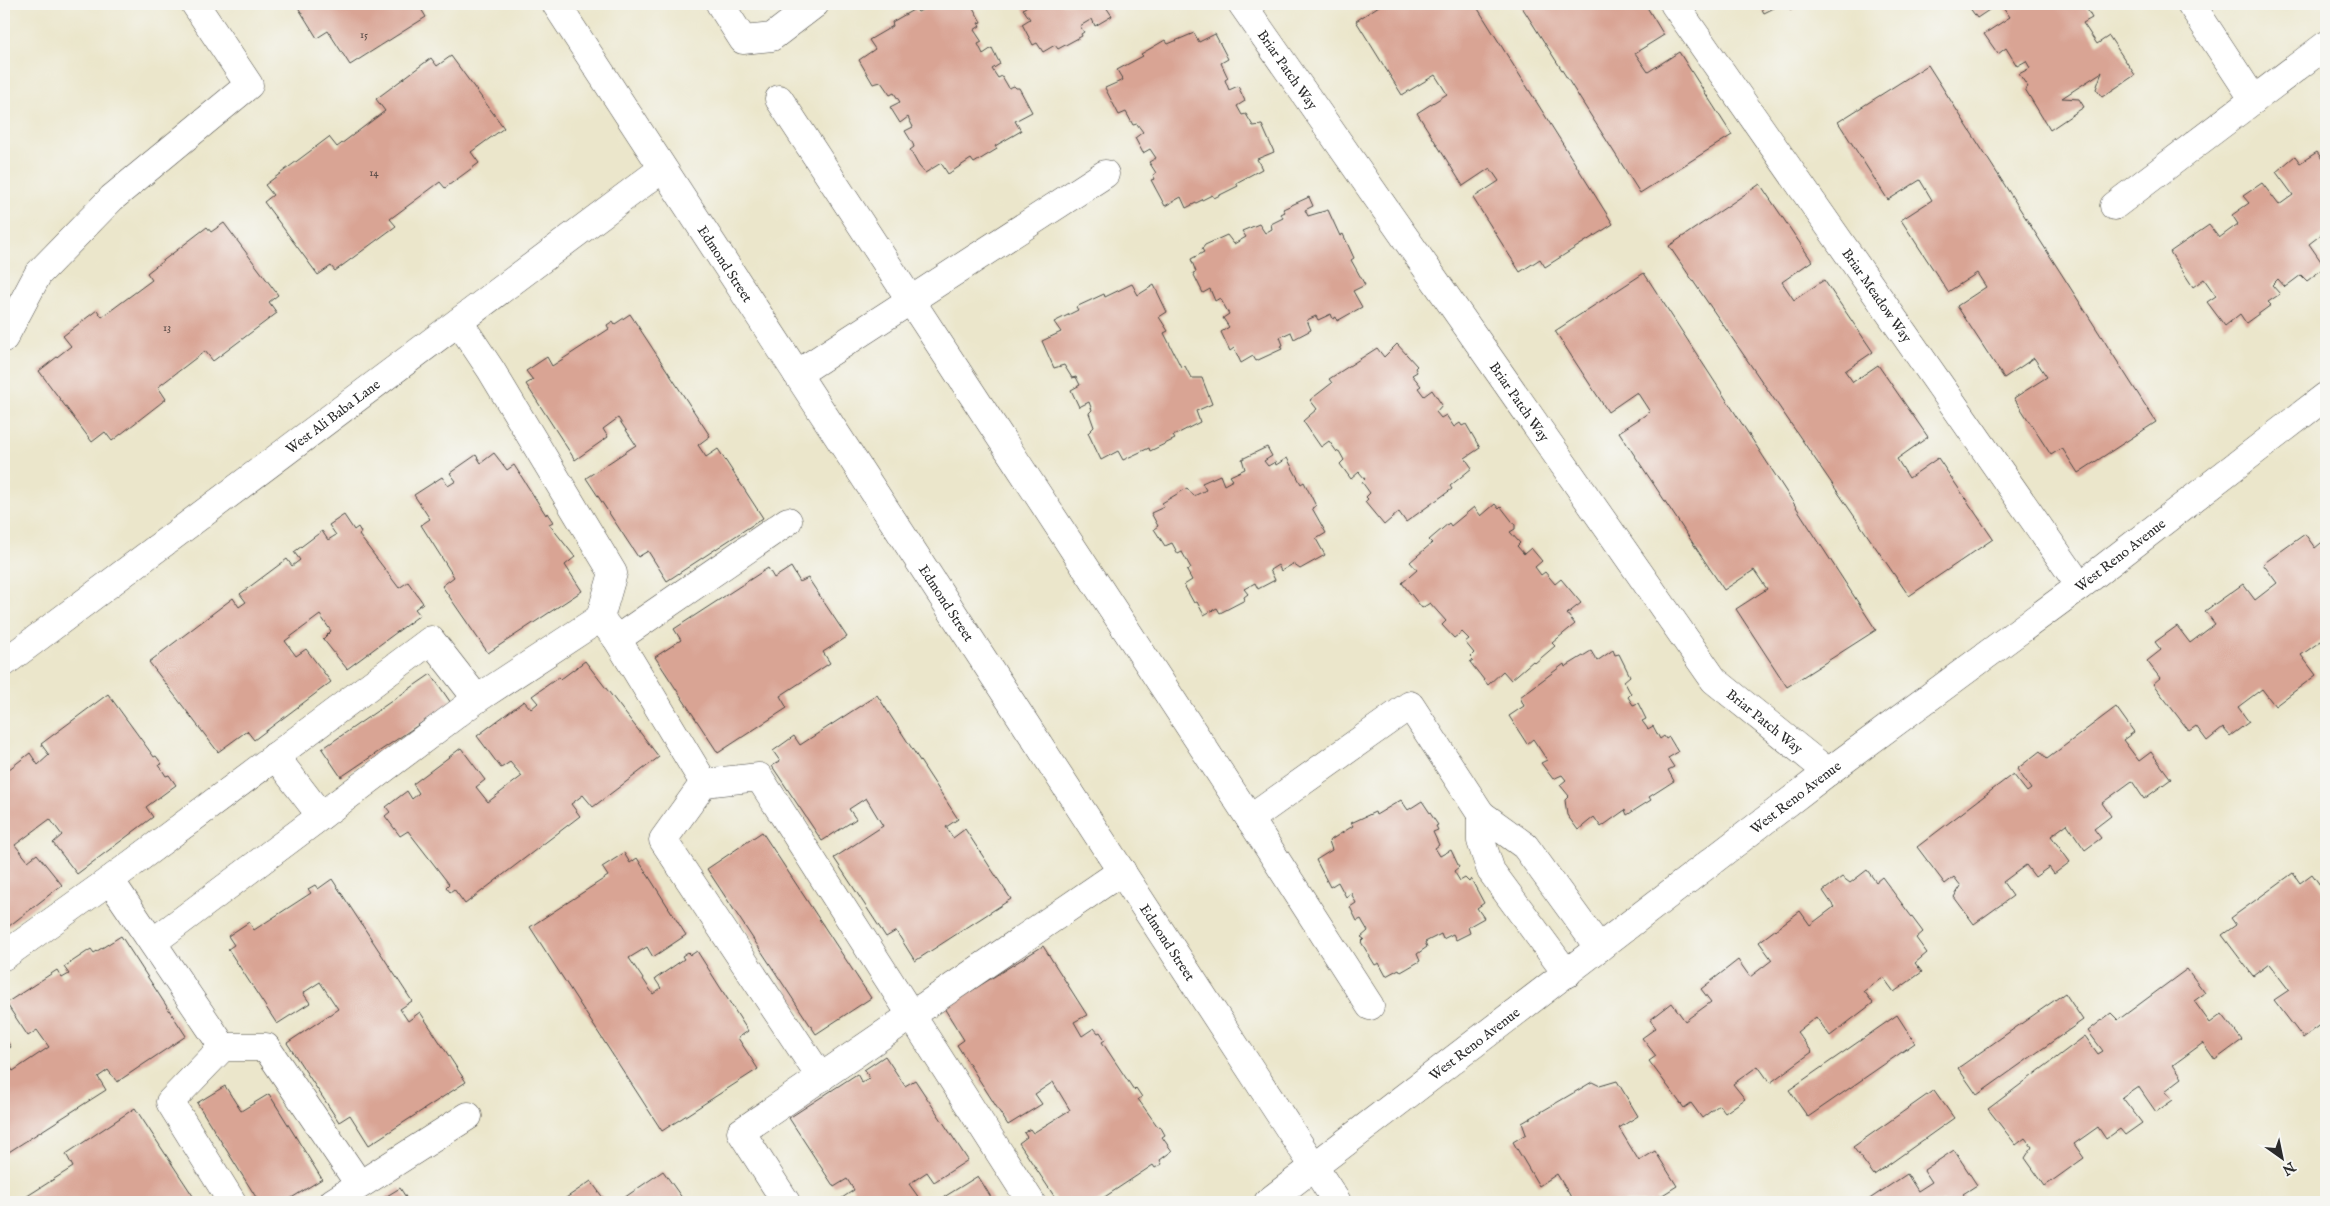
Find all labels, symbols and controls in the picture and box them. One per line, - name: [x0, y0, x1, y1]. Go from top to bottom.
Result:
- street label: Briar Patch Way: [1253, 27, 1321, 114]
- house number: 15: [360, 28, 368, 42]
- house number: 14: [369, 166, 379, 180]
- street label: Edmond Street: [693, 222, 756, 306]
- street label: Briar Meadow Way: [1837, 245, 1915, 346]
- house number: 13: [163, 321, 171, 335]
- street label: Briar Patch Way: [1485, 359, 1553, 446]
- street label: West Ali Baba Lane: [282, 375, 385, 458]
- street label: West Reno Avenue: [2072, 515, 2170, 596]
- street label: Edmond Street: [914, 562, 977, 646]
- street label: Briar Patch Way: [1722, 686, 1806, 758]
- street label: West Reno Avenue: [1747, 757, 1846, 838]
- street label: Edmond Street: [1135, 901, 1199, 985]
- street label: West Reno Avenue: [1426, 1004, 1524, 1085]
- north arrow: [2258, 1134, 2308, 1184]
- text: N: [2279, 1157, 2299, 1179]

